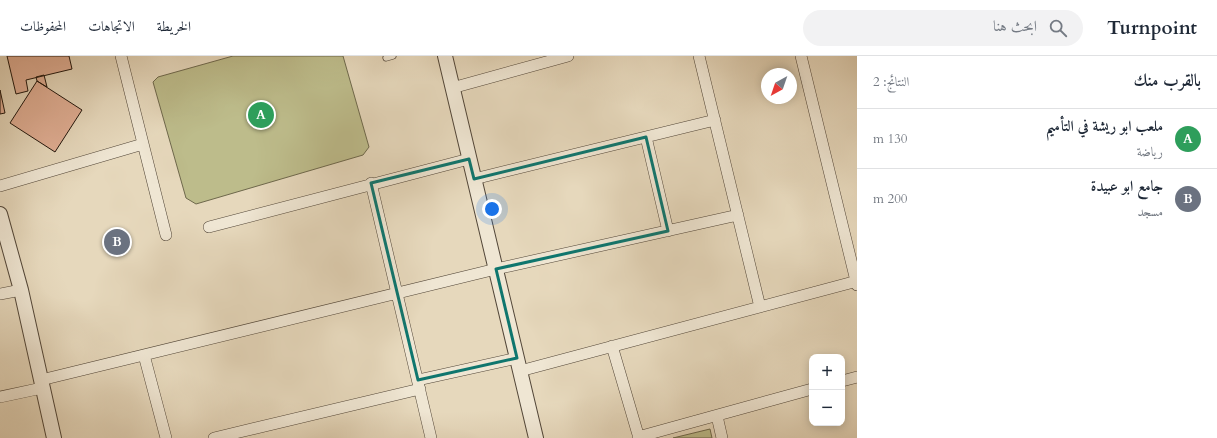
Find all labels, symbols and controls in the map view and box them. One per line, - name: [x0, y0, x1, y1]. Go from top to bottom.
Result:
- search box: [803, 10, 1083, 46]
- text: Turnpoint: [1107, 15, 1197, 41]
- text: ابحث هنا: [993, 16, 1037, 36]
- text: المحفوظات: [20, 17, 66, 36]
- text: الاتجاهات: [88, 17, 135, 36]
- text: الخريطة: [157, 17, 191, 36]
- icon: search: [1047, 17, 1069, 39]
- north arrow: [761, 68, 797, 104]
- text: بالقرب منك: [1134, 69, 1201, 92]
- text: النتائج: 2: [873, 73, 909, 91]
- pin: A: [248, 100, 274, 130]
- text: ملعب ابو ريشة في التأميم: [1046, 116, 1163, 136]
- text: 130 m: [873, 130, 907, 148]
- text: A: [1183, 130, 1193, 148]
- text: رياضة: [1137, 143, 1163, 161]
- text: جامع ابو عبيدة: [1091, 176, 1163, 196]
- text: 200 m: [873, 190, 907, 208]
- text: B: [1183, 190, 1193, 208]
- your location: [482, 199, 502, 219]
- text: مسجد: [1137, 203, 1163, 221]
- pin: B: [104, 227, 130, 257]
- map controls: [809, 354, 845, 426]
- button: +: [809, 354, 845, 390]
- button: −: [809, 390, 845, 426]

